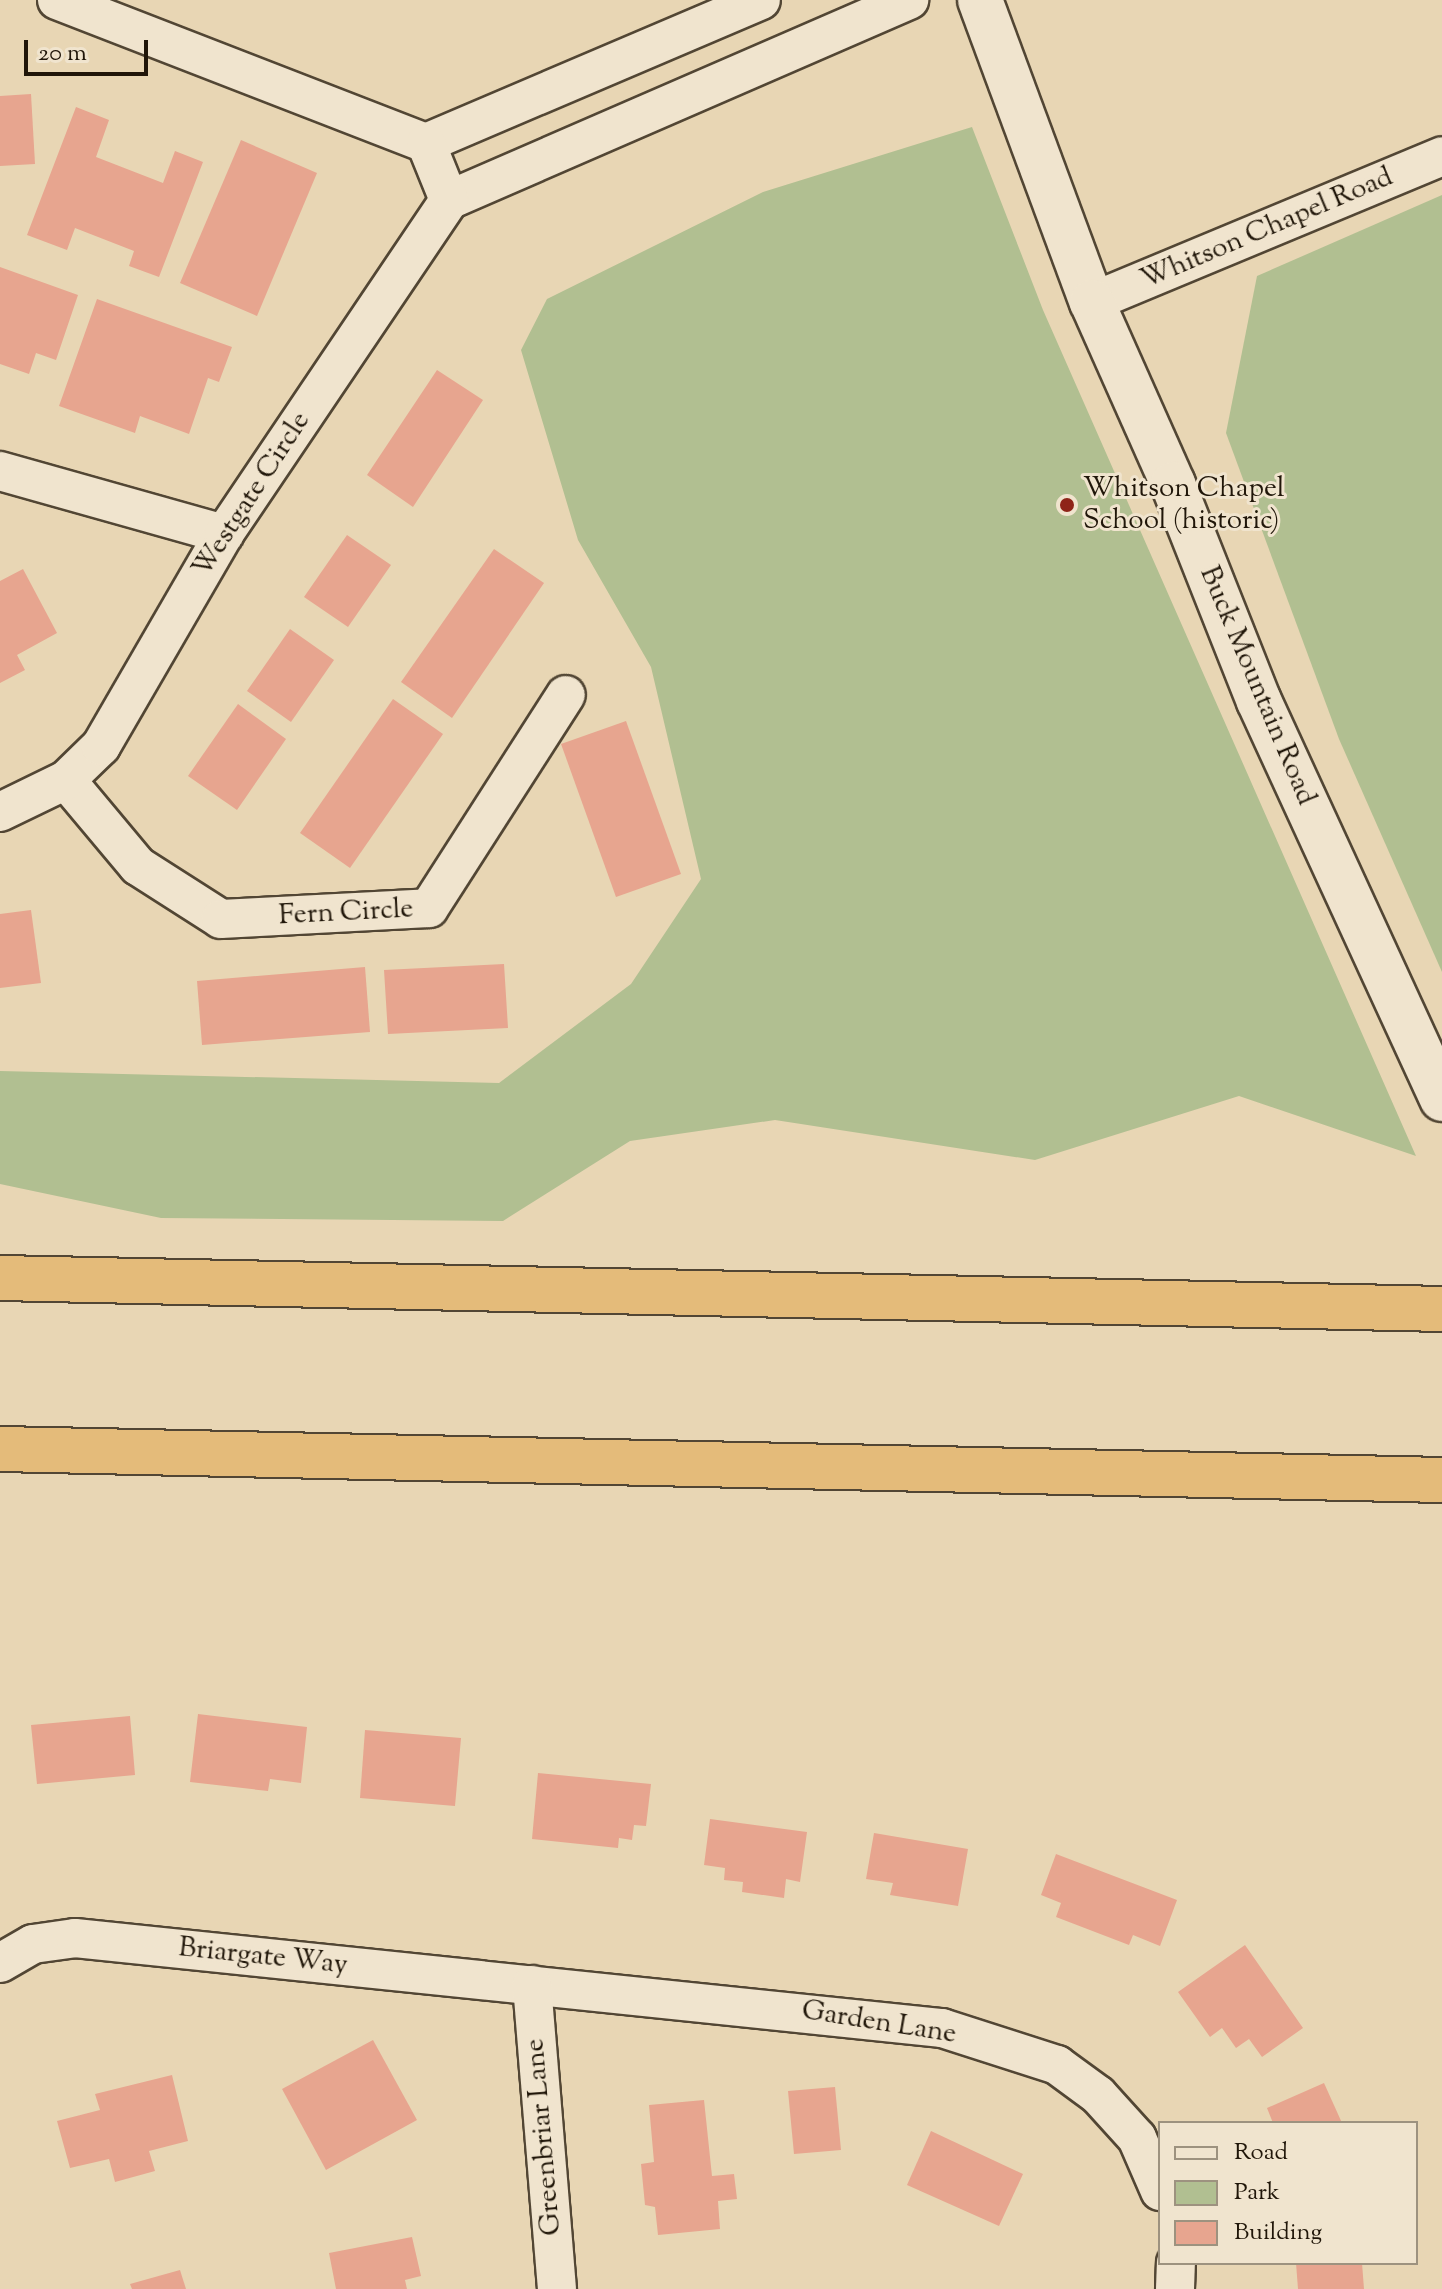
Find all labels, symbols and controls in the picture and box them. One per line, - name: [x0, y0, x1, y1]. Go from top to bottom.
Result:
- scale bar: [28, 24, 152, 74]
- text: 20 m: [38, 37, 87, 71]
- street label: Whitson Chapel Road: [1136, 161, 1398, 297]
- street label: Westgate Circle: [186, 406, 318, 584]
- place label: Whitson Chapel School (historic): [1083, 472, 1285, 538]
- marker: Whitson Chapel School (historic): [1058, 496, 1076, 514]
- street label: Buck Mountain Road: [1191, 561, 1323, 811]
- street label: Fern Circle: [278, 893, 414, 933]
- street label: Briargate Way: [177, 1931, 349, 1983]
- street label: Garden Lane: [799, 1994, 959, 2052]
- street label: Greenbriar Lane: [519, 2037, 569, 2237]
- legend: [1158, 2121, 1418, 2265]
- text: Road: [1234, 2136, 1288, 2170]
- text: Park: [1234, 2176, 1280, 2210]
- text: Building: [1234, 2216, 1322, 2250]

